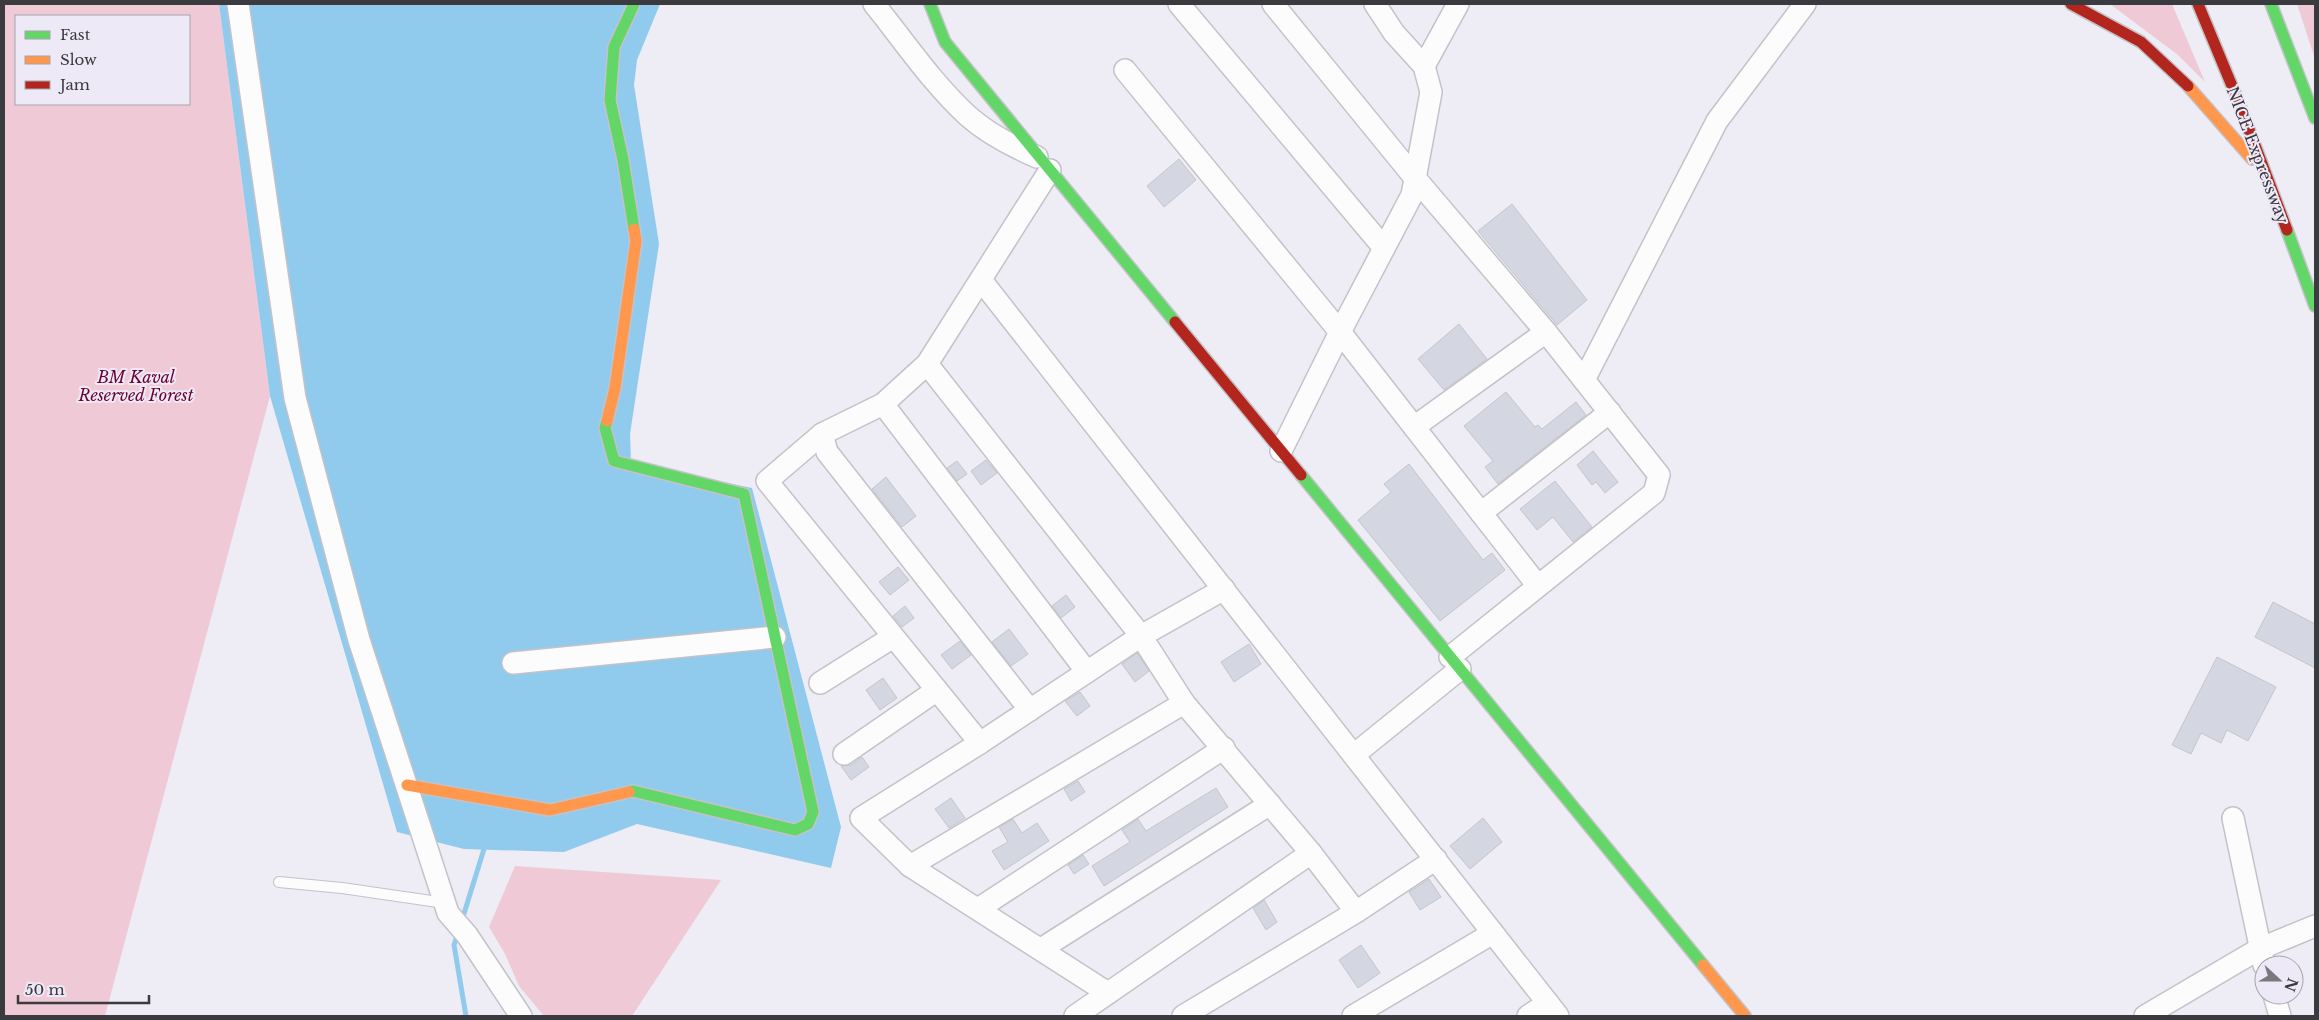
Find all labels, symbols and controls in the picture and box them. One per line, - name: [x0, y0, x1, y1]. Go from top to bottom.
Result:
- legend: [15, 15, 190, 105]
- text: Fast: [60, 25, 91, 44]
- text: Slow: [60, 50, 97, 69]
- text: Jam: [58, 75, 90, 94]
- street label: NICE Expressway: [2223, 84, 2294, 227]
- park label: BM Kaval Reserved Forest: [77, 367, 194, 405]
- north arrow: [2254, 955, 2304, 1005]
- scale bar: [18, 972, 149, 1004]
- text: N: [2280, 975, 2302, 994]
- text: 50 m: [25, 980, 65, 999]

